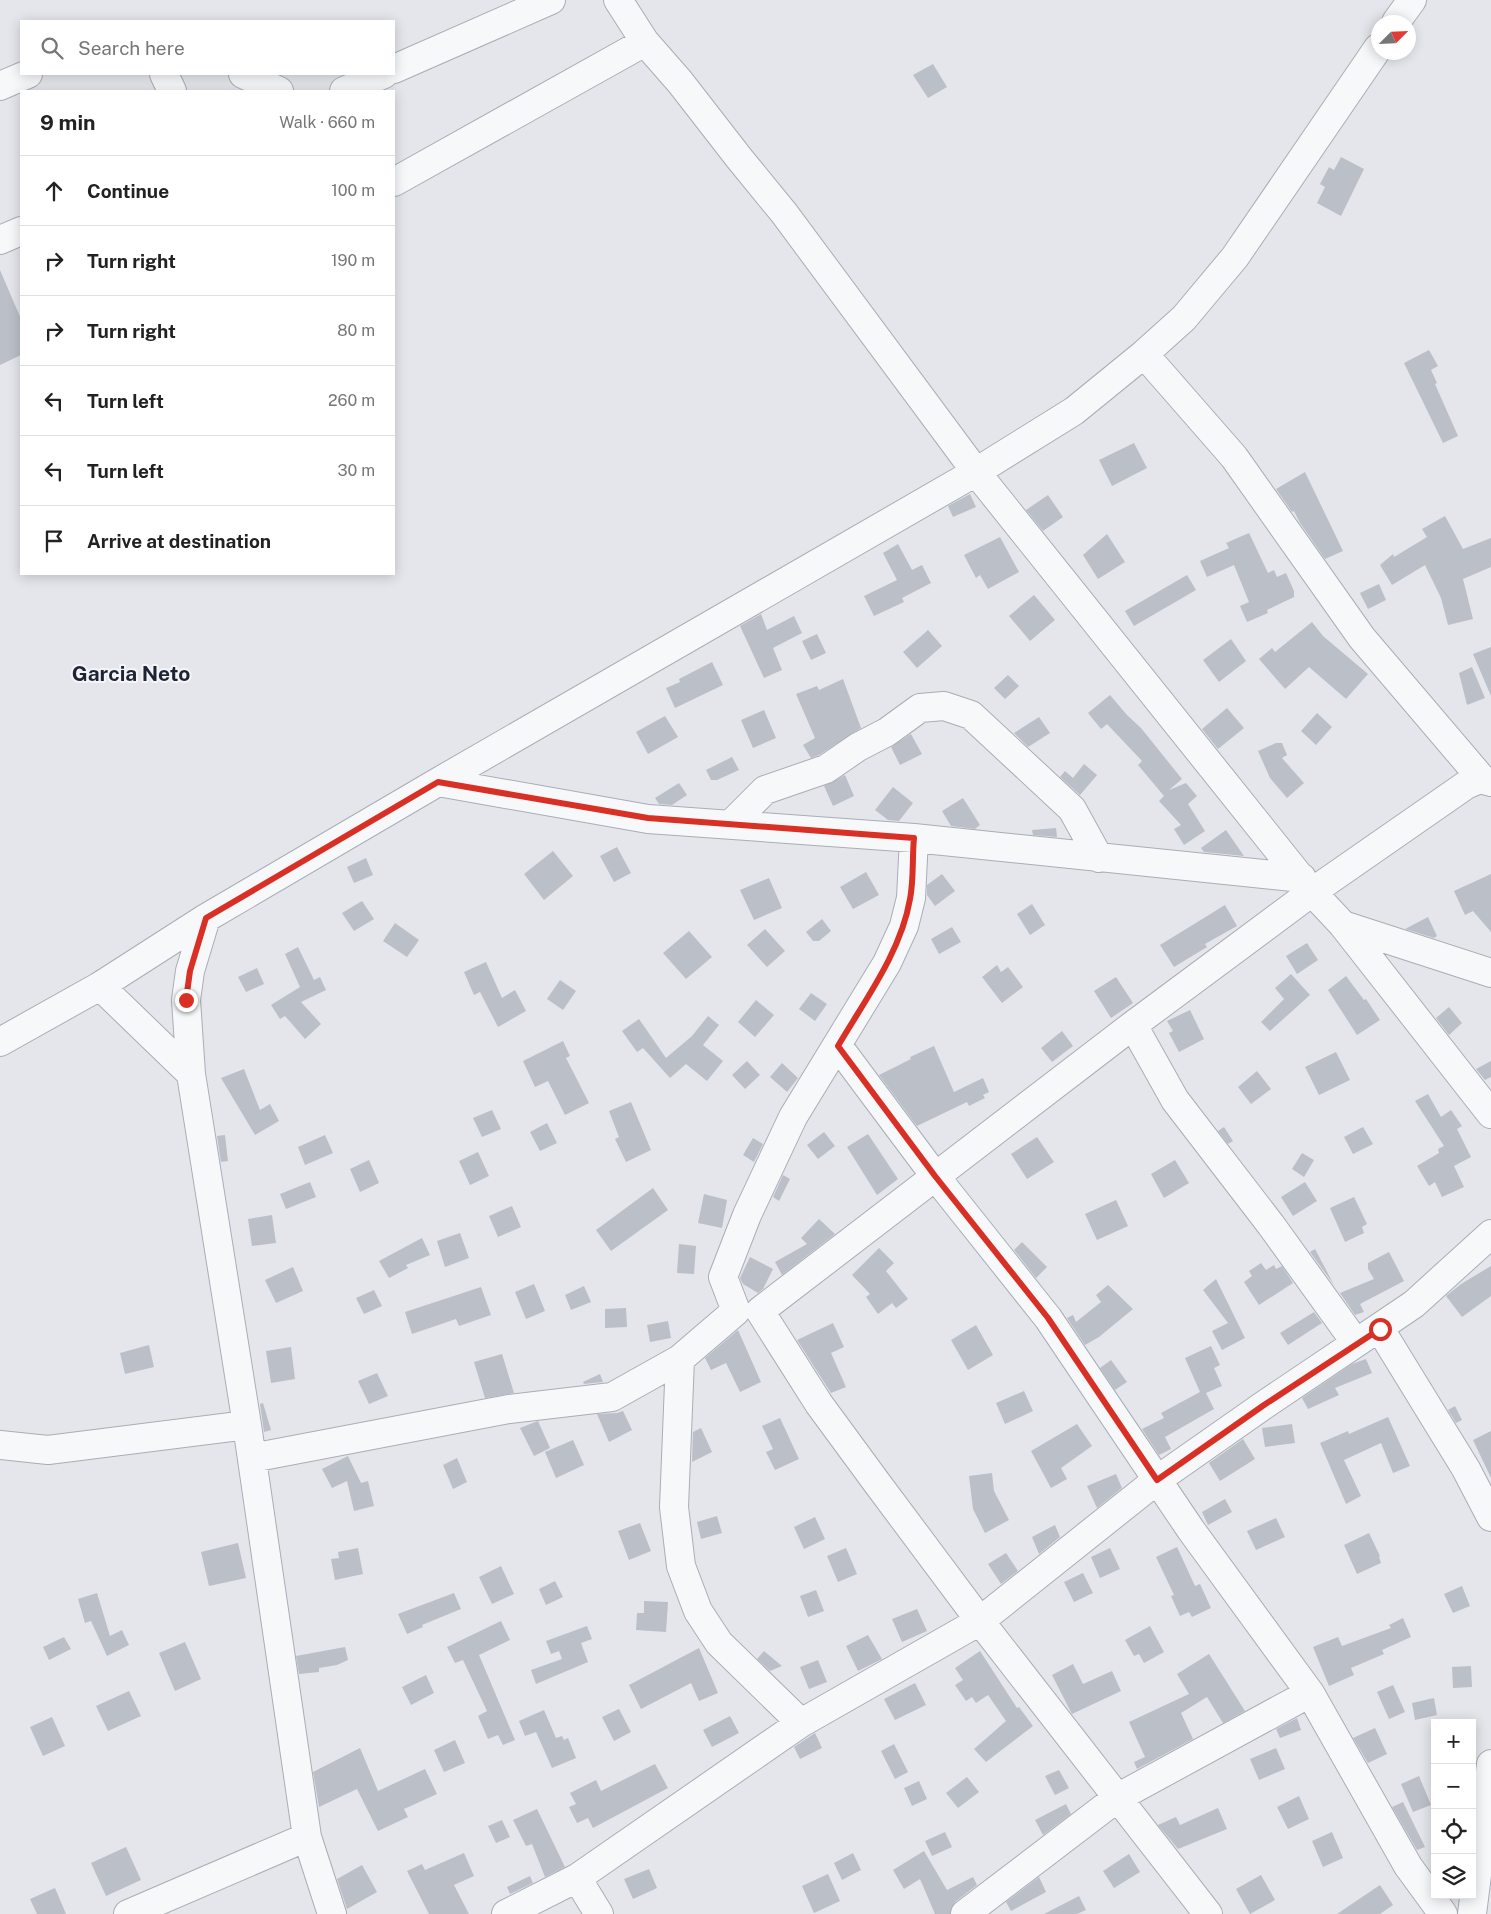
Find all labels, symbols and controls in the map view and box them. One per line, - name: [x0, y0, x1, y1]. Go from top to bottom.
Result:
- north arrow: [1371, 15, 1416, 60]
- search box: [20, 20, 395, 75]
- icon: search: [38, 34, 66, 62]
- text: Search here: [78, 37, 185, 59]
- text: 9 min: [40, 110, 96, 135]
- text: Walk · 660 m: [279, 113, 375, 132]
- icon: ahead: [40, 177, 68, 205]
- text: Continue: [87, 180, 169, 202]
- text: 100 m: [331, 181, 375, 200]
- icon: right: [40, 247, 68, 275]
- text: Turn right: [87, 250, 176, 272]
- text: 190 m: [331, 251, 375, 270]
- icon: right: [40, 317, 68, 345]
- text: Turn right: [87, 320, 176, 342]
- text: 80 m: [337, 321, 375, 340]
- icon: left: [40, 387, 68, 415]
- text: Turn left: [87, 390, 164, 412]
- text: 260 m: [328, 391, 375, 410]
- icon: left: [40, 457, 68, 485]
- text: Turn left: [87, 460, 164, 482]
- text: 30 m: [338, 461, 375, 480]
- icon: arrive: [40, 527, 68, 555]
- text: Arrive at destination: [87, 530, 271, 552]
- district label: Garcia Neto: [72, 661, 190, 686]
- route end: [175, 989, 198, 1012]
- route start: [1369, 1318, 1392, 1341]
- map controls: [1431, 1719, 1476, 1899]
- button: +: [1431, 1719, 1476, 1764]
- button: −: [1431, 1764, 1476, 1809]
- button: locate: [1431, 1809, 1476, 1854]
- button: layers: [1431, 1854, 1476, 1899]

